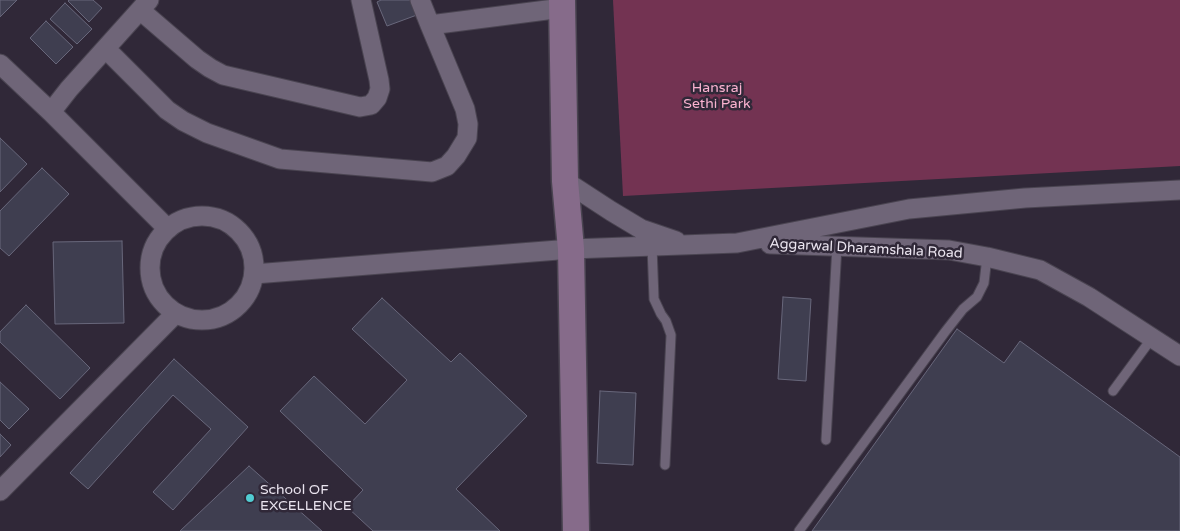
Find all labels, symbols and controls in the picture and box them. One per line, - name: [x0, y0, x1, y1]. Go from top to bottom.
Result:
- park label: Hansraj Sethi Park: [683, 80, 751, 112]
- street label: Aggarwal Dharamshala Road: [769, 236, 963, 262]
- place label: School OF EXCELLENCE: [260, 482, 352, 514]
- marker: School OF EXCELLENCE: [244, 492, 256, 504]

